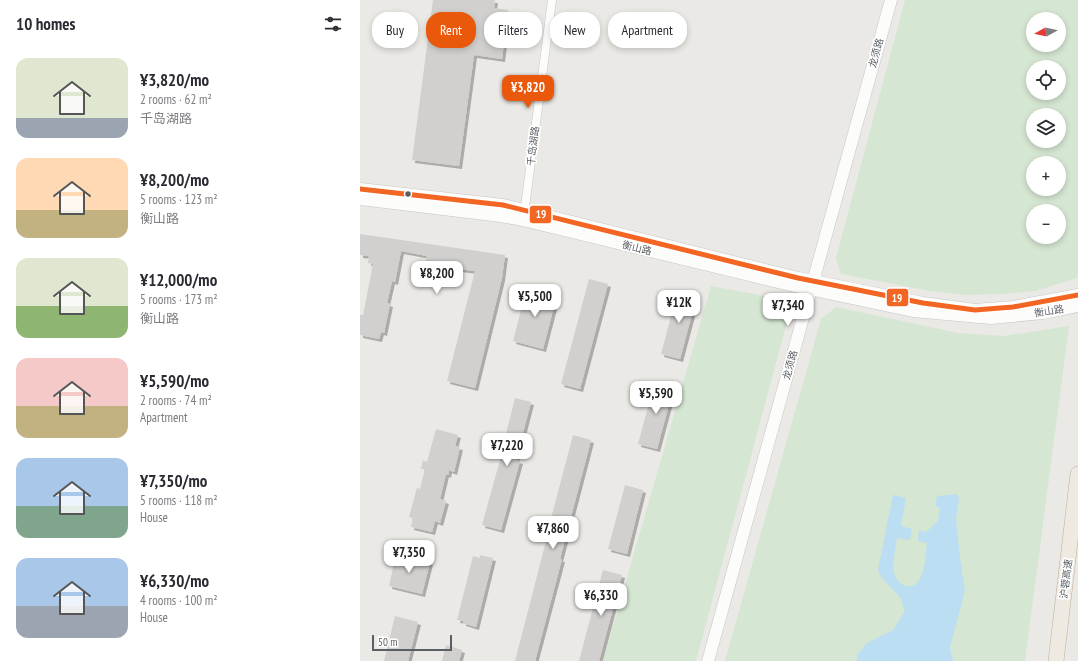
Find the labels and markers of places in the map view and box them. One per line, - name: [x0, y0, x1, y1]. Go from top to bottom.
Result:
- pin: ¥3,820: [495, 75, 561, 109]
- unlabelled marker: [403, 189, 413, 199]
- pin: ¥8,200: [404, 261, 470, 295]
- pin: ¥5,500: [502, 284, 568, 318]
- pin: ¥12K: [655, 290, 703, 324]
- pin: ¥7,340: [755, 293, 821, 327]
- pin: ¥5,590: [623, 381, 689, 415]
- pin: ¥7,220: [474, 433, 540, 467]
- pin: ¥7,860: [520, 516, 586, 550]
- pin: ¥7,350: [376, 540, 442, 574]
- pin: ¥6,330: [568, 583, 634, 617]

